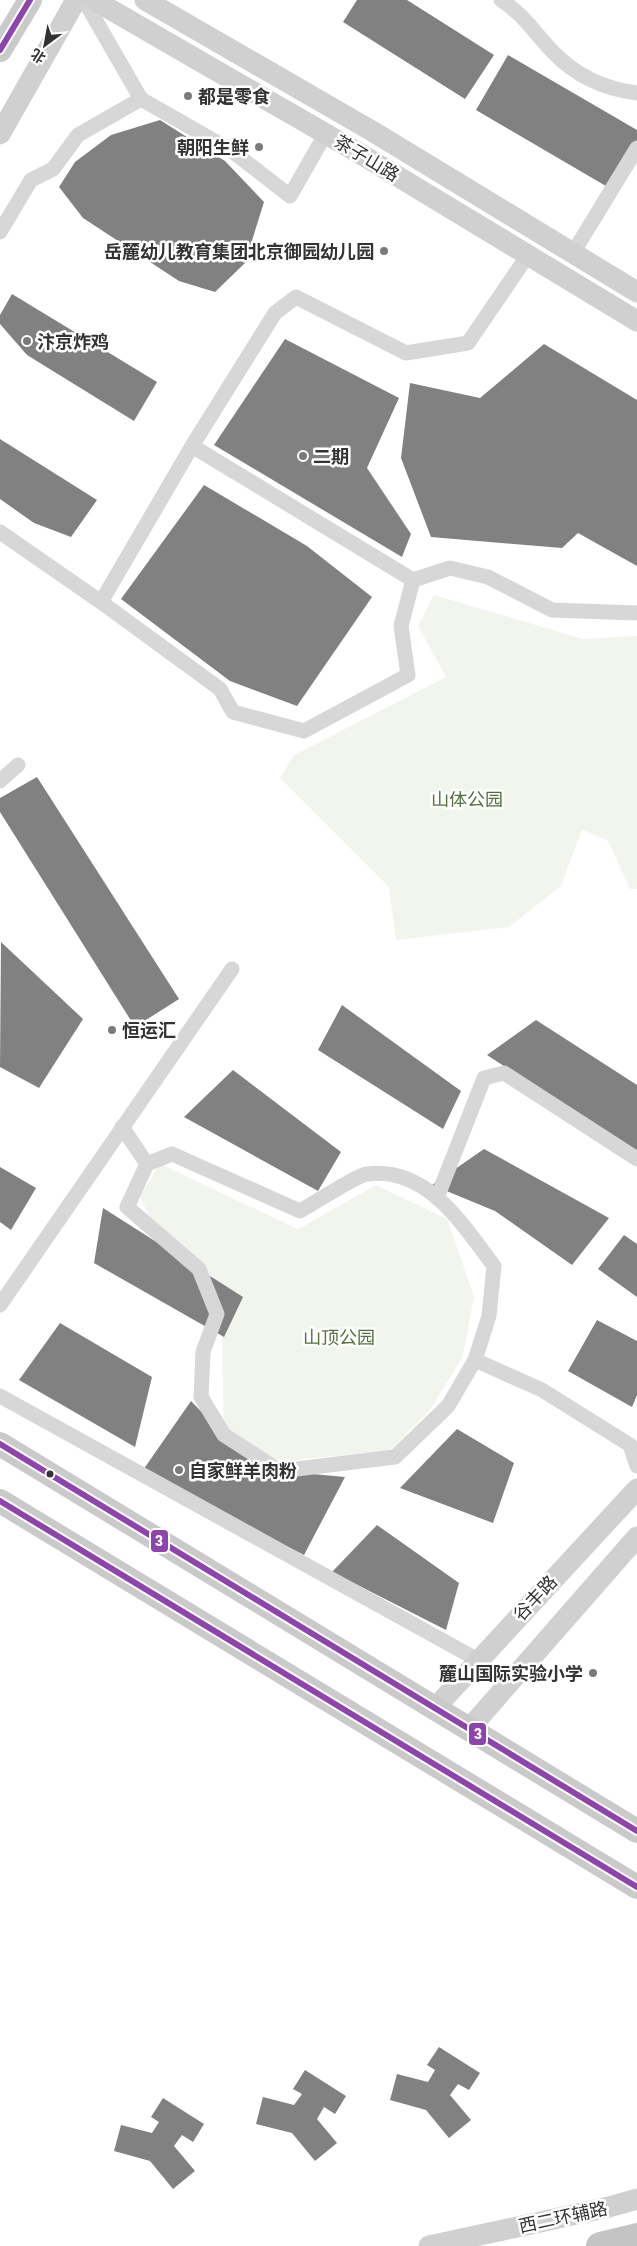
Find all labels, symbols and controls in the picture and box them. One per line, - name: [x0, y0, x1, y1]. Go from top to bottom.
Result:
- north arrow: [20, 20, 70, 70]
- text: 北: [27, 44, 49, 68]
- place label: 都是零食: [198, 84, 270, 109]
- marker: 都是零食: [182, 90, 194, 102]
- street label: 茶子山路: [330, 129, 404, 187]
- place label: 朝阳生鲜: [177, 135, 249, 160]
- marker: 朝阳生鲜: [253, 141, 265, 153]
- place label: 岳麓幼儿教育集团北京御园幼儿园: [104, 239, 374, 264]
- marker: 岳麓幼儿教育集团北京御园幼儿园: [378, 245, 390, 257]
- place label: 汴京炸鸡: [37, 329, 109, 354]
- marker: 汴京炸鸡: [21, 335, 33, 347]
- place label: 二期: [313, 444, 349, 469]
- marker: 二期: [297, 450, 309, 462]
- park label: 山体公园: [431, 787, 503, 812]
- place label: 恒运汇: [122, 1018, 176, 1043]
- marker: 恒运汇: [106, 1024, 118, 1036]
- park label: 山顶公园: [303, 1325, 375, 1350]
- place label: 自家鲜羊肉粉: [189, 1458, 297, 1483]
- marker: 自家鲜羊肉粉: [173, 1464, 185, 1476]
- unlabelled marker: [45, 1469, 55, 1479]
- line badge: 3: [150, 1529, 169, 1553]
- text: 3: [155, 1531, 163, 1551]
- street label: 谷丰路: [507, 1570, 563, 1626]
- place label: 麓山国际实验小学: [439, 1661, 583, 1686]
- marker: 麓山国际实验小学: [587, 1667, 599, 1679]
- line badge: 3: [468, 1722, 487, 1746]
- text: 3: [474, 1724, 482, 1744]
- street label: 西二环辅路: [516, 2195, 610, 2239]

